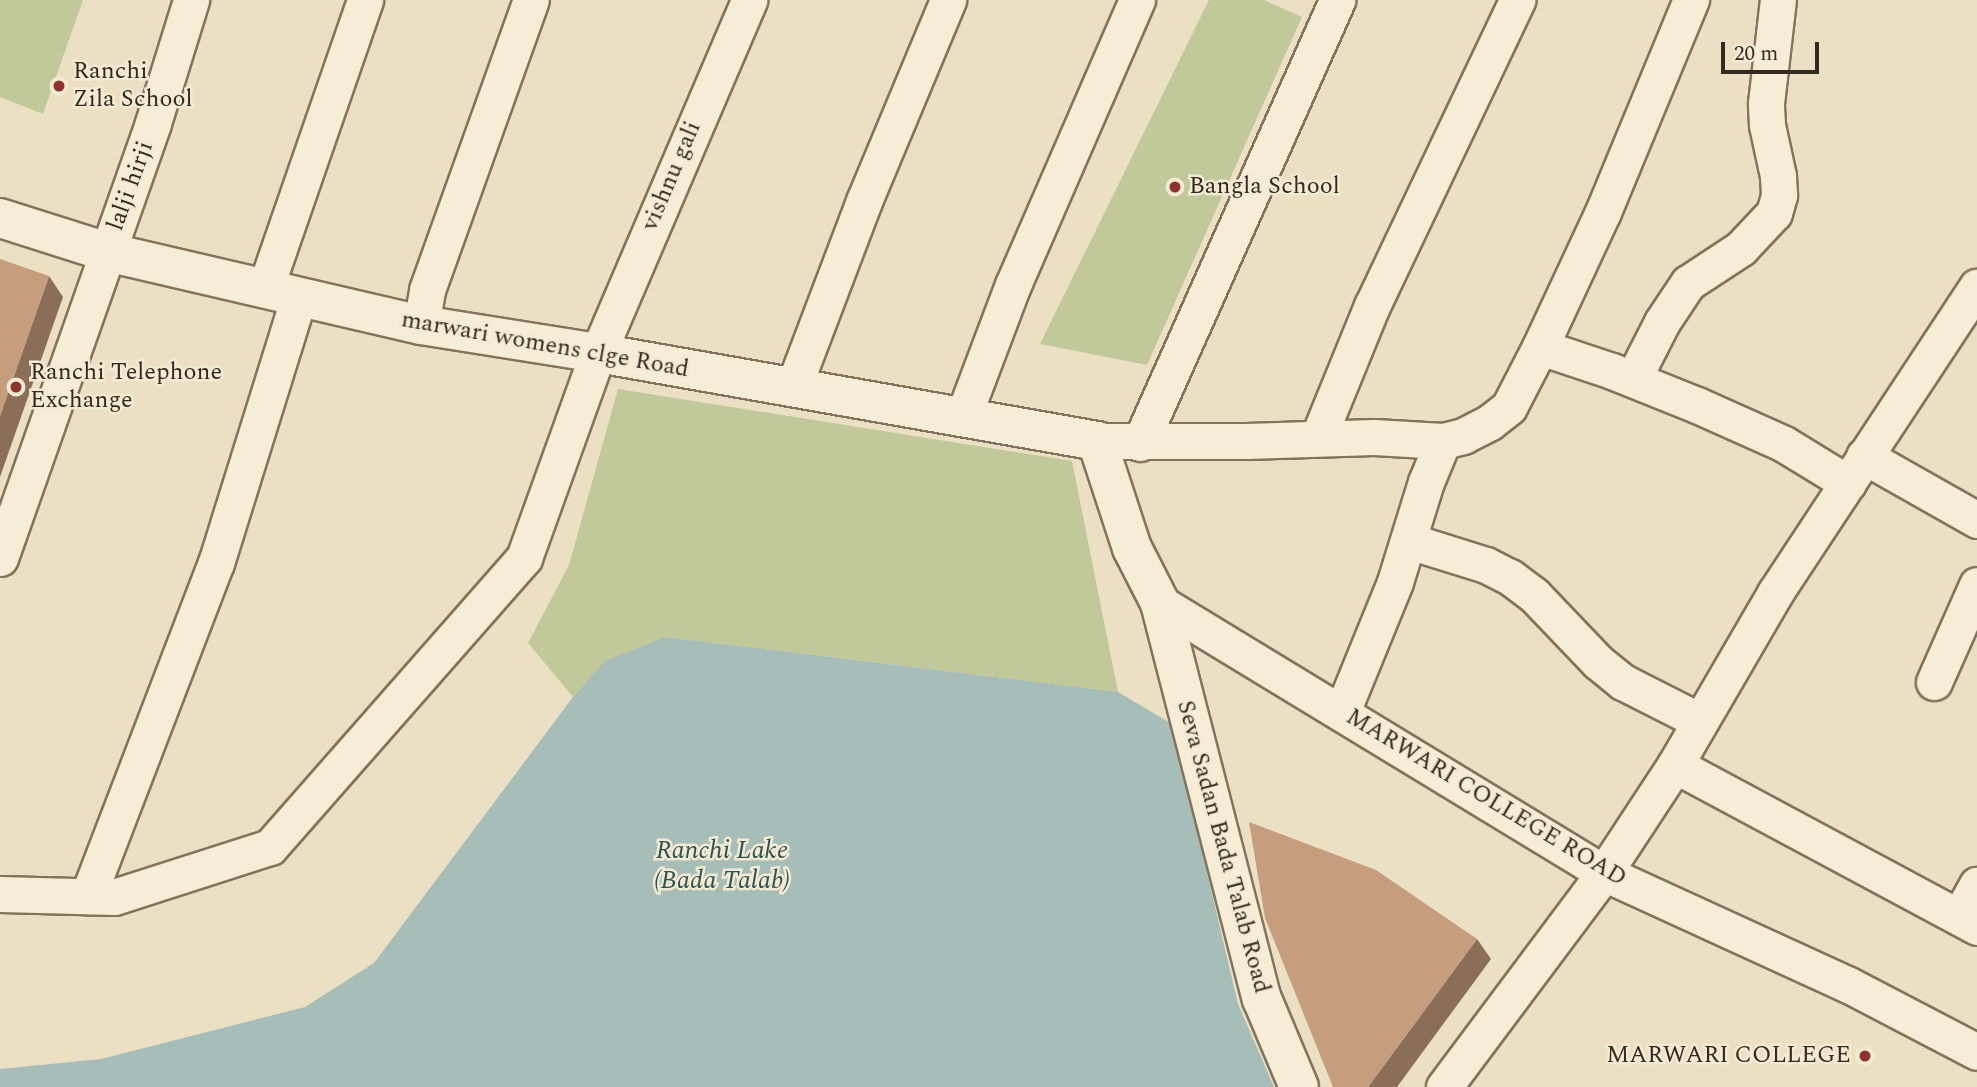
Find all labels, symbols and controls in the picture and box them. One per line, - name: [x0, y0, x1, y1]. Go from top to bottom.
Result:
- scale bar: [1725, 28, 1823, 72]
- text: 20 m: [1734, 38, 1778, 70]
- place label: Ranchi Zila School: [73, 58, 193, 114]
- marker: Ranchi Zila School: [51, 78, 67, 94]
- street label: vishnu gali: [636, 117, 708, 235]
- street label: lalji hirji: [102, 138, 160, 234]
- place label: Bangla School: [1189, 173, 1340, 201]
- marker: Bangla School: [1167, 179, 1183, 195]
- street label: marwari womens clge Road: [399, 306, 691, 384]
- place label: Ranchi Telephone Exchange: [30, 359, 222, 415]
- marker: Ranchi Telephone Exchange: [8, 379, 24, 395]
- street label: Seva Sadan Bada Talab Road: [1170, 697, 1276, 997]
- street label: MARWARI COLLEGE ROAD: [1341, 703, 1631, 893]
- water label: Ranchi Lake (Bada Talab): [654, 835, 790, 896]
- place label: MARWARI COLLEGE: [1606, 1042, 1851, 1070]
- marker: MARWARI COLLEGE: [1857, 1048, 1873, 1064]

